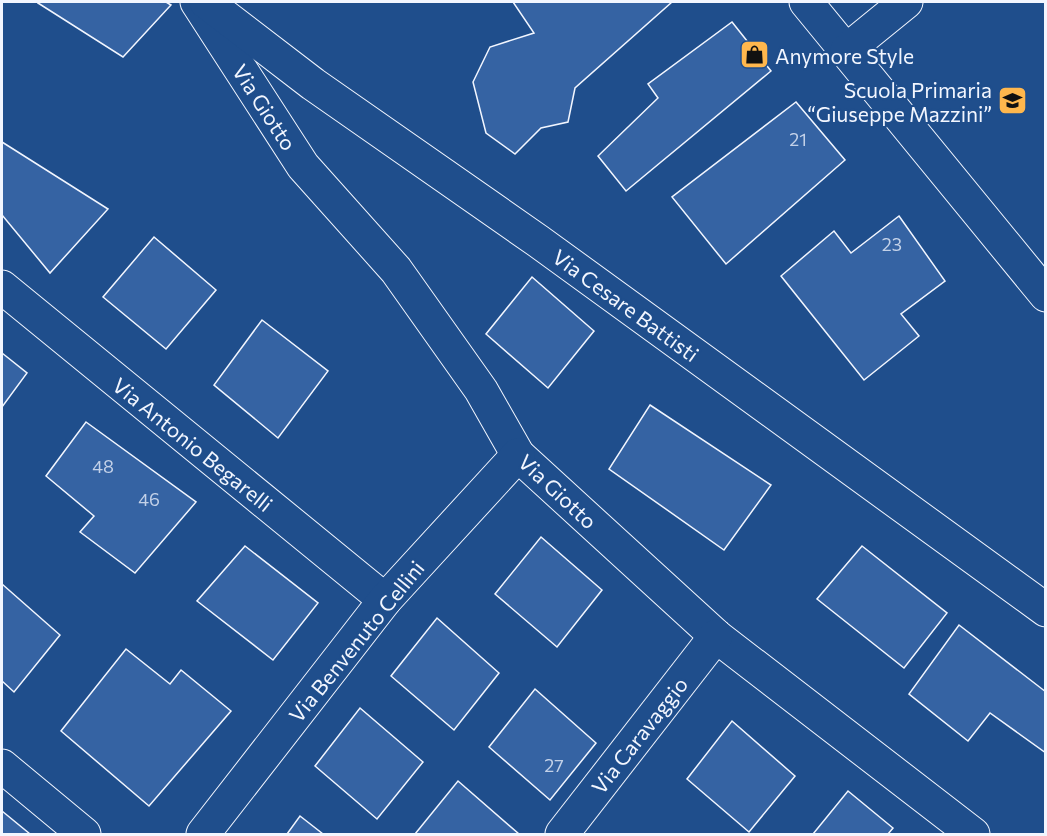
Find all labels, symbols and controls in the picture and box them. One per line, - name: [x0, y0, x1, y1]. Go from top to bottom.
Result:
- shop icon: Anymore Style: [738, 39, 770, 71]
- place label: Anymore Style: [775, 43, 914, 68]
- street label: Via Giotto: [228, 59, 302, 155]
- place label: Scuola Primaria “Giuseppe Mazzini”: [807, 77, 992, 126]
- school or university icon: Scuola Primaria “Giuseppe Mazzini”: [997, 85, 1029, 117]
- house number: 21: [789, 128, 807, 150]
- house number: 23: [882, 233, 902, 255]
- street label: Via Cesare Battisti: [548, 244, 704, 366]
- street label: Via Antonio Begarelli: [108, 372, 278, 516]
- street label: Via Giotto: [514, 449, 602, 533]
- house number: 48: [92, 455, 114, 477]
- house number: 46: [138, 488, 160, 510]
- street label: Via Benvenuto Cellini: [283, 555, 429, 727]
- street label: Via Caravaggio: [586, 672, 692, 798]
- house number: 27: [544, 754, 564, 776]

